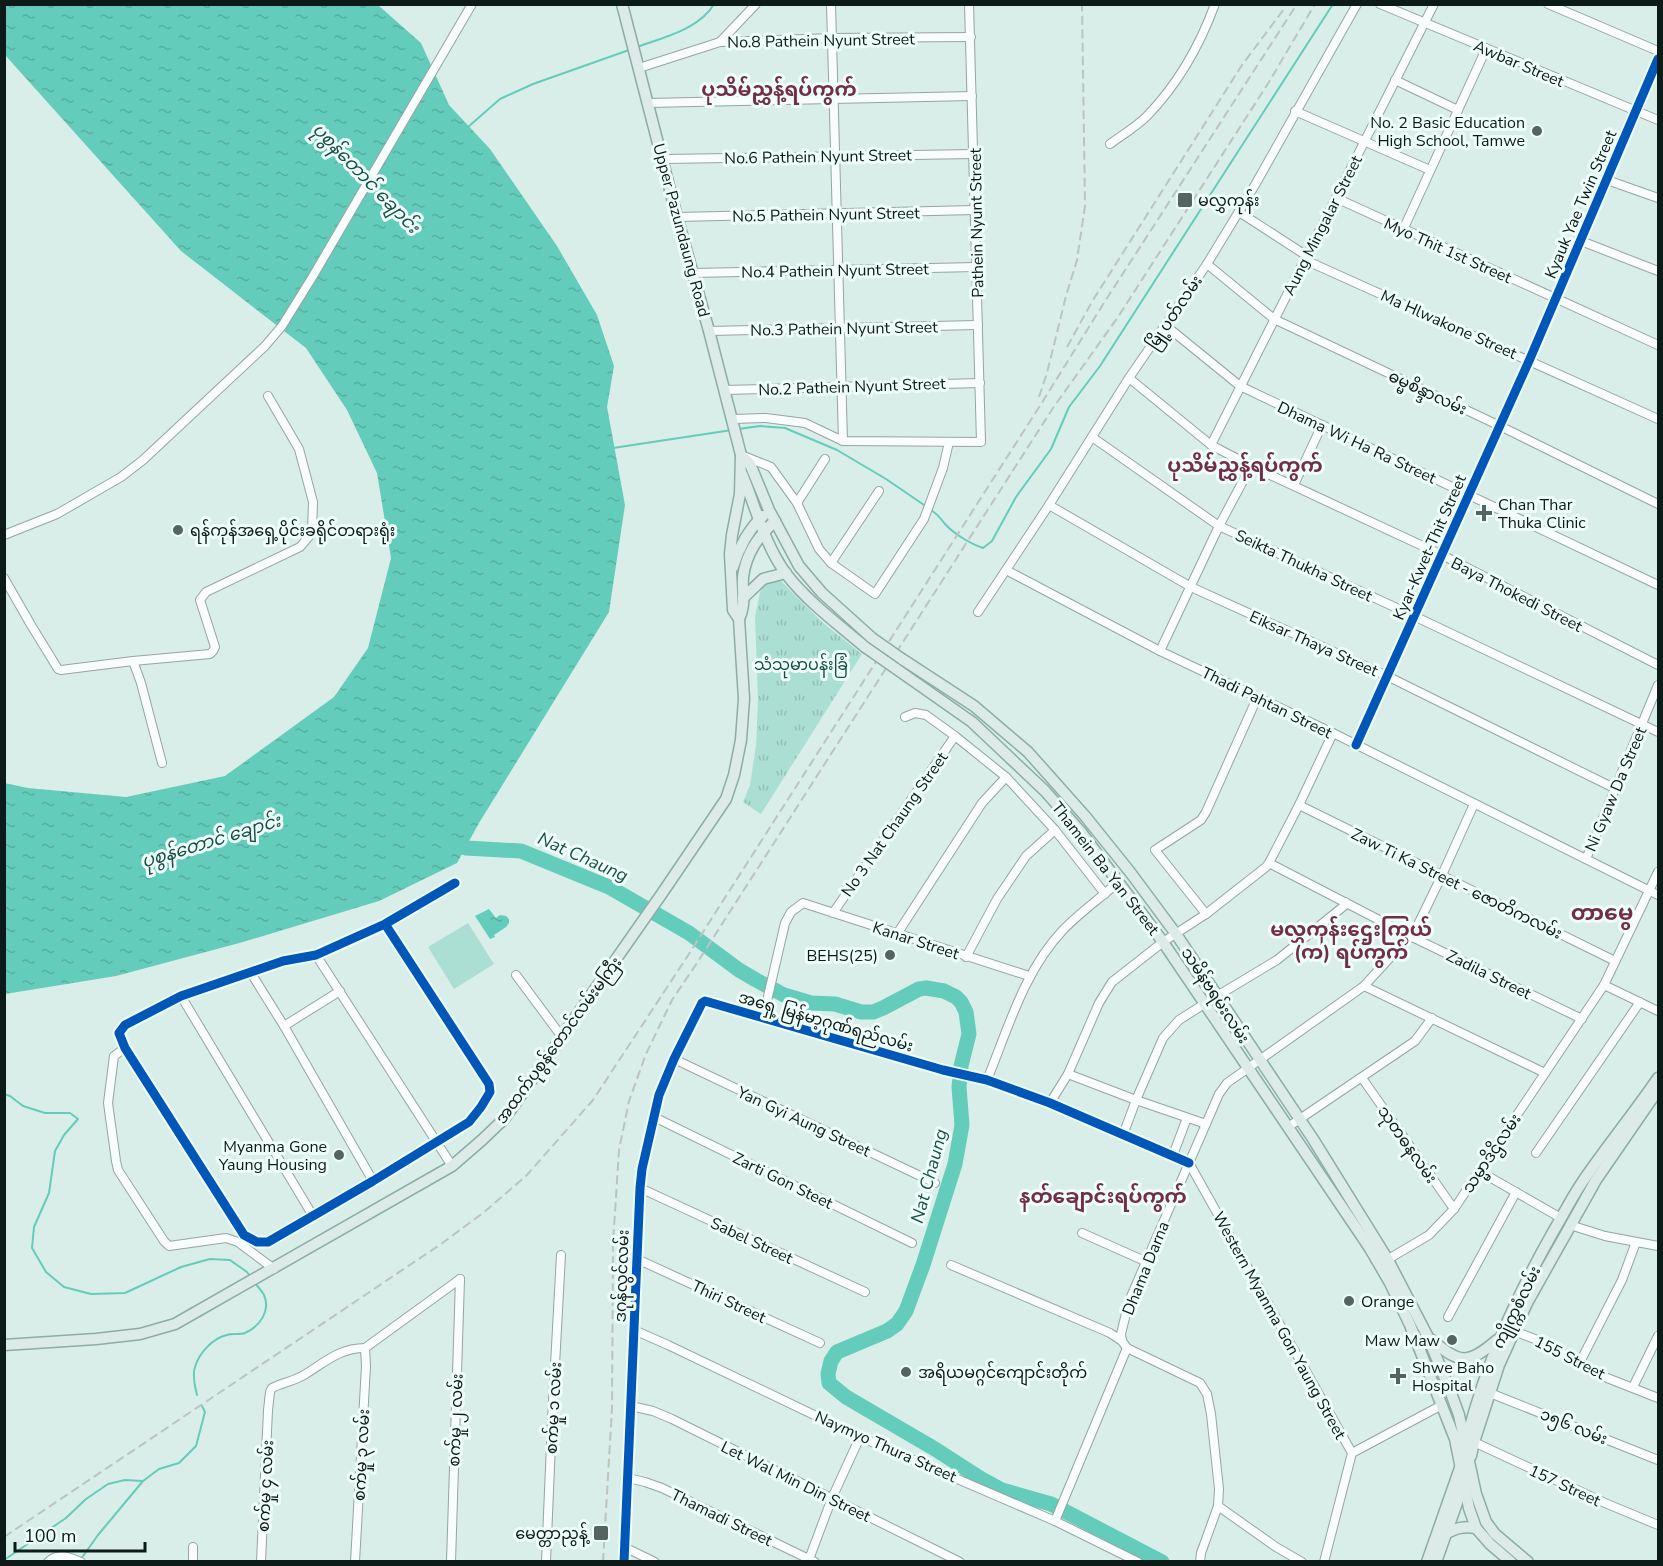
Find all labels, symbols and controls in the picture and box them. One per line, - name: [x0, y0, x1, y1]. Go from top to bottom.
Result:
- street label: No.8 Pathein Nyunt Street: [727, 28, 915, 54]
- street label: Awbar Street: [1470, 35, 1567, 93]
- district label: ပုသိမ်ညွှန့်ရပ်ကွက်: [701, 76, 857, 105]
- place label: No. 2 Basic Education High School, Tamwe: [1370, 112, 1525, 152]
- water label: ပုစွန်တောင် ချောင်း: [305, 117, 427, 242]
- marker: No. 2 Basic Education High School, Tamwe: [1530, 124, 1544, 138]
- street label: Kyauk Yae Twin Street: [1540, 126, 1622, 282]
- street label: Upper Pazundaung Road: [647, 141, 715, 320]
- street label: No.6 Pathein Nyunt Street: [724, 144, 912, 170]
- street label: Pathein Nyunt Street: [965, 147, 989, 298]
- street label: Aung Mingalar Street: [1278, 151, 1368, 299]
- place label: မလွှကုန်း: [1198, 189, 1259, 215]
- marker: မလွှကုန်း: [1176, 191, 1194, 209]
- street label: No.5 Pathein Nyunt Street: [732, 202, 920, 228]
- street label: Myo Thit 1st Street: [1380, 213, 1515, 289]
- street label: No.4 Pathein Nyunt Street: [741, 258, 929, 284]
- street label: မြို့ပတ်လမ်း: [1141, 271, 1209, 355]
- street label: Ma Hlwakone Street: [1377, 285, 1521, 365]
- street label: No.3 Pathein Nyunt Street: [750, 316, 938, 342]
- street label: ဓမ္မစိန္ဒာလမ်း: [1384, 364, 1471, 423]
- street label: No.2 Pathein Nyunt Street: [758, 373, 947, 401]
- street label: Dhama Wi Ha Ra Street: [1274, 396, 1440, 490]
- district label: ပုသိမ်ညွှန့်ရပ်ကွက်: [1167, 452, 1323, 481]
- street label: Kyar-Kwet-Thit Street: [1388, 471, 1472, 624]
- place label: Chan Thar Thuka Clinic: [1498, 494, 1586, 534]
- marker: Chan Thar Thuka Clinic: [1475, 504, 1493, 522]
- place label: ရန်ကုန်အရှေ့ပိုင်းခရိုင်တရားရုံး: [190, 519, 395, 545]
- marker: ရန်ကုန်အရှေ့ပိုင်းခရိုင်တရားရုံး: [171, 523, 185, 537]
- street label: Seikta Thukha Street: [1231, 524, 1376, 608]
- street label: Baya Thokedi Street: [1447, 552, 1586, 638]
- street label: Eiksar Thaya Street: [1246, 606, 1382, 682]
- park label: သံသုမာပန်းခြံ: [754, 653, 848, 679]
- street label: Thadi Pahtan Street: [1198, 662, 1336, 744]
- street label: Ni Gyaw Da Street: [1580, 723, 1652, 855]
- street label: No 3 Nat Chaung Street: [836, 747, 953, 901]
- street label: Thamein Ba Yan Street: [1046, 797, 1164, 940]
- water label: ပုစွန်တောင် ချောင်း: [138, 807, 286, 876]
- street label: Zaw Ti Ka Street - ဇောတိကလမ်း: [1347, 822, 1566, 945]
- water label: Nat Chaung: [534, 826, 632, 888]
- district label: တာမွေ: [1571, 898, 1633, 930]
- district label: မလွှကုန်းဌေးကြွယ် (က) ရပ်ကွက်: [1270, 916, 1432, 968]
- street label: Kanar Street: [870, 917, 962, 965]
- street label: သမိန်ဗရမ်းလမ်း: [1174, 943, 1255, 1049]
- place label: BEHS(25): [806, 945, 878, 967]
- street label: Zadila Street: [1442, 945, 1535, 1005]
- marker: BEHS(25): [883, 948, 897, 962]
- street label: အထက်ပုစွန်တောင်လမ်းမကြီး: [490, 952, 629, 1130]
- street label: အရှေ့ မြန်မာ့ဂုဏ်ရည်လမ်း: [735, 986, 916, 1060]
- street label: Yan Gyi Aung Street: [733, 1081, 874, 1163]
- street label: သုတဓနလမ်း: [1370, 1101, 1443, 1190]
- street label: သမ္မာဒိဌိလမ်း: [1456, 1109, 1528, 1199]
- water label: Nat Chaung: [905, 1126, 953, 1226]
- place label: Myanma Gone Yaung Housing: [218, 1136, 327, 1176]
- street label: Zarti Gon Steet: [729, 1147, 837, 1215]
- marker: Myanma Gone Yaung Housing: [332, 1148, 346, 1162]
- district label: နတ်ချောင်းရပ်ကွက်: [1019, 1183, 1187, 1213]
- street label: Western Myanma Gon Yaung Street: [1207, 1208, 1351, 1444]
- street label: Sabel Street: [707, 1212, 797, 1270]
- street label: Dhama Darna: [1117, 1218, 1175, 1319]
- street label: ဒဂုန်လွင်လမ်း: [608, 1229, 638, 1323]
- street label: ကျိုက္ကစံလမ်း: [1487, 1262, 1548, 1353]
- street label: Thiri Street: [688, 1275, 770, 1329]
- place label: Orange: [1361, 1291, 1414, 1313]
- marker: Orange: [1342, 1294, 1356, 1308]
- place label: Maw Maw: [1365, 1330, 1441, 1352]
- street label: 155 Street: [1530, 1331, 1609, 1385]
- marker: Maw Maw: [1445, 1333, 1459, 1347]
- place label: Shwe Baho Hospital: [1412, 1357, 1494, 1397]
- street label: စက်မှု ၁ လမ်း: [540, 1361, 569, 1455]
- place label: အရိယမဂ္ဂင်ကျောင်းတိုက်: [918, 1361, 1087, 1387]
- marker: အရိယမဂ္ဂင်ကျောင်းတိုက်: [899, 1365, 913, 1379]
- marker: Shwe Baho Hospital: [1389, 1367, 1407, 1385]
- street label: စက်မှု ၂ လမ်း: [442, 1373, 471, 1467]
- street label: ၁၅၆ လမ်း: [1536, 1403, 1611, 1452]
- street label: Naymyo Thura Street: [811, 1406, 960, 1488]
- street label: စက်မှု ၃ လမ်း: [348, 1408, 377, 1502]
- street label: Let Wal Min Din Street: [717, 1436, 874, 1528]
- street label: စက်မှု ၄ လမ်း: [252, 1439, 281, 1533]
- street label: 157 Street: [1525, 1460, 1604, 1512]
- street label: Thamadi Street: [667, 1484, 776, 1552]
- scale bar: [15, 1515, 146, 1553]
- place label: မေတ္တာညွန့်: [515, 1522, 590, 1547]
- text: 100 m: [24, 1524, 76, 1548]
- marker: မေတ္တာညွန့်: [592, 1524, 610, 1542]

